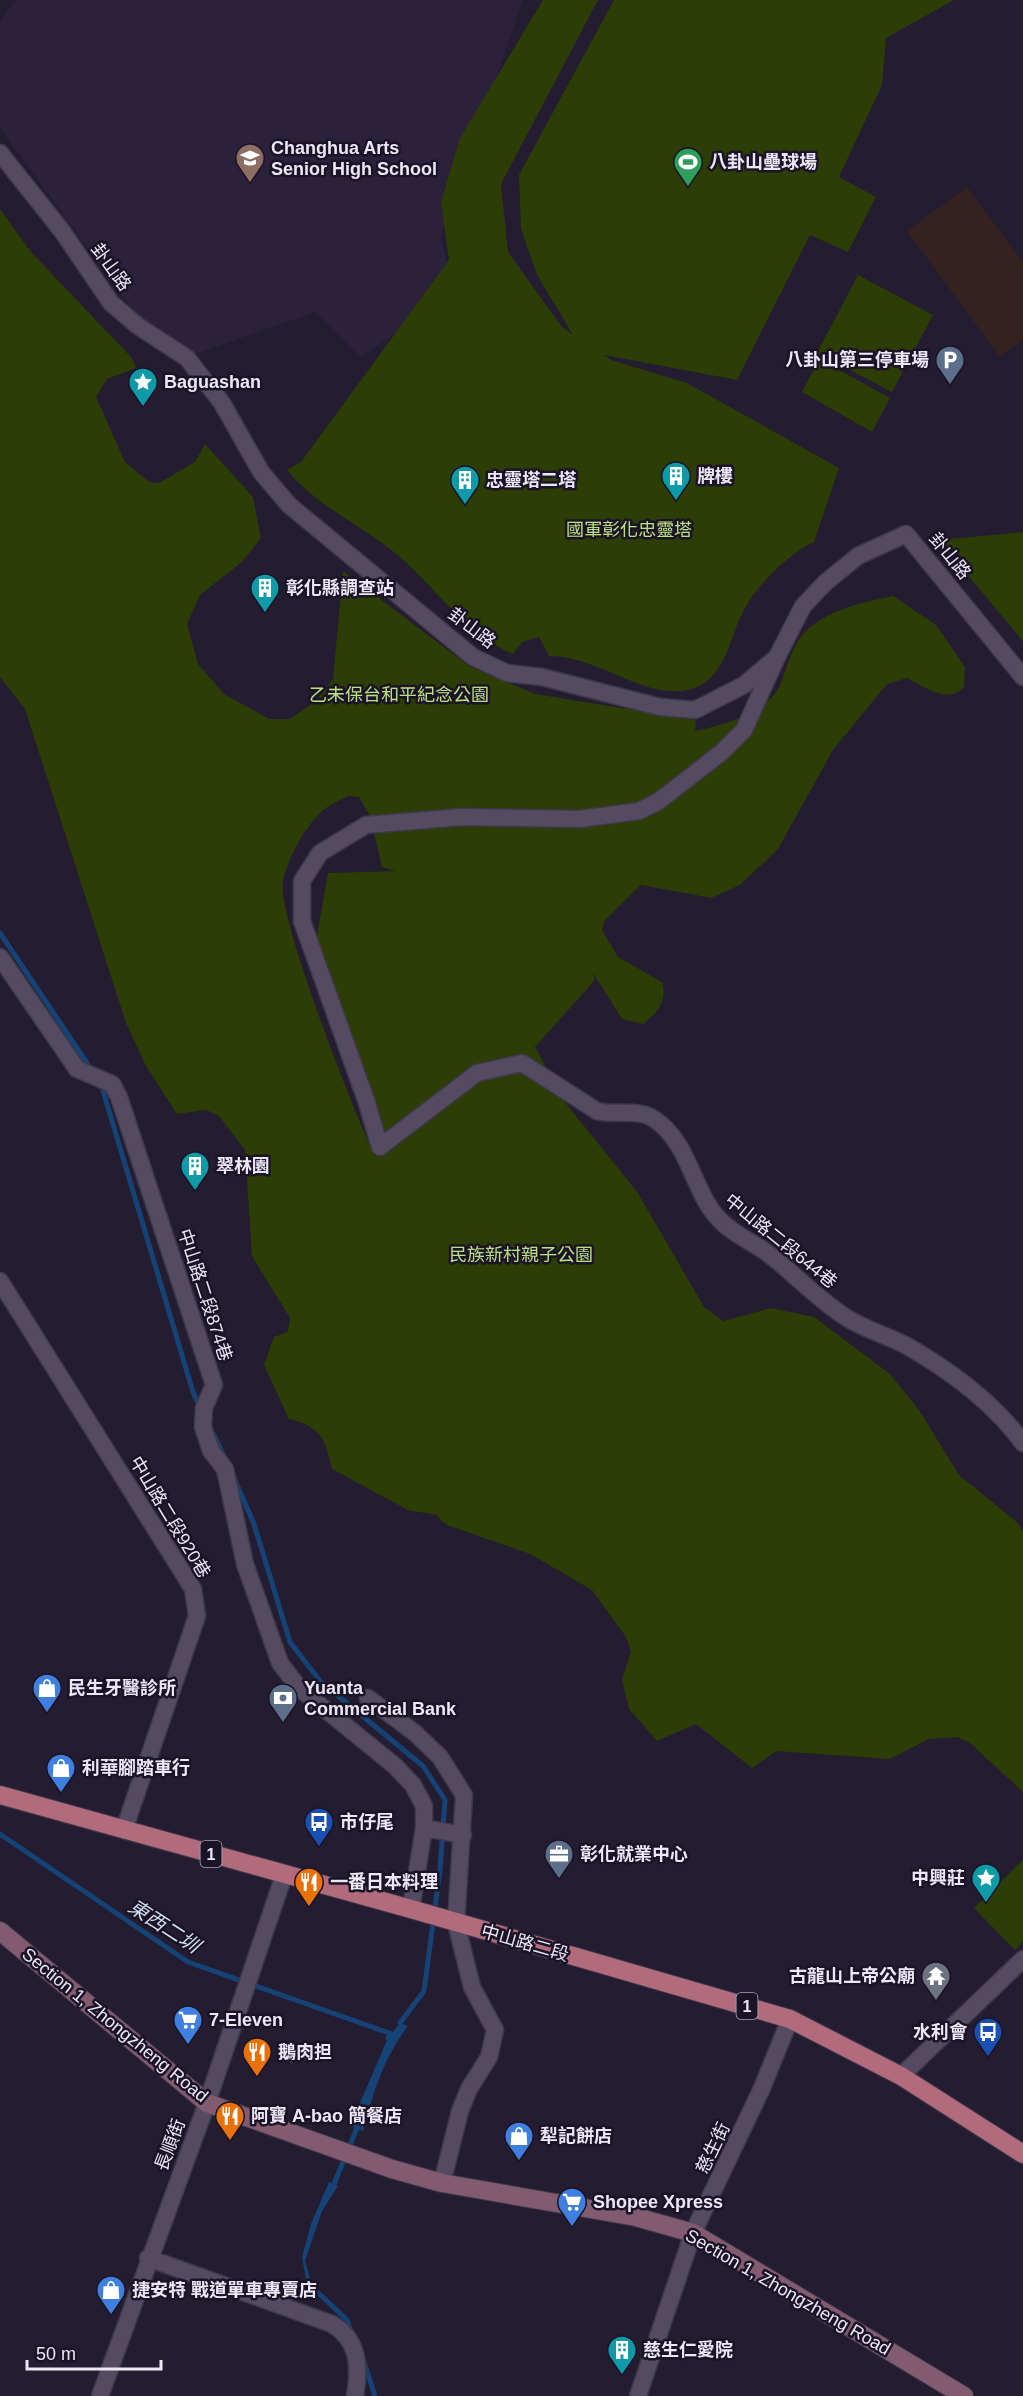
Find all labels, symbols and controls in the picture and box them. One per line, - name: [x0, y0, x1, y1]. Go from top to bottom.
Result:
- place label: Changhua Arts Senior High School: [271, 138, 437, 179]
- school or university icon: Changhua Arts Senior High School: [234, 142, 266, 184]
- sports icon: 八卦山壘球場: [672, 146, 704, 188]
- place label: 八卦山壘球場: [709, 152, 817, 172]
- street label: 卦山路: [87, 239, 135, 295]
- parking icon: 八卦山第三停車場: [934, 344, 966, 386]
- place label: 八卦山第三停車場: [785, 349, 929, 370]
- place icon: Baguashan: [127, 366, 159, 408]
- place label: Baguashan: [164, 372, 261, 392]
- building icon: 牌樓: [660, 460, 692, 502]
- building icon: 忠靈塔二塔: [449, 464, 481, 506]
- place label: 牌樓: [697, 466, 733, 486]
- place label: 忠靈塔二塔: [486, 470, 576, 490]
- park label: 國軍彰化忠靈塔: [566, 520, 692, 540]
- street label: 卦山路: [925, 529, 975, 583]
- building icon: 彰化縣調查站: [249, 572, 281, 614]
- place label: 彰化縣調查站: [286, 578, 394, 598]
- street label: 卦山路: [444, 604, 500, 652]
- park label: 乙未保台和平紀念公園: [309, 685, 489, 705]
- building icon: 翠林園: [179, 1150, 211, 1192]
- place label: 翠林園: [216, 1156, 270, 1176]
- street label: 中山路二段644巷: [721, 1190, 841, 1292]
- street label: 中山路二段874巷: [174, 1226, 236, 1364]
- park label: 民族新村親子公園: [449, 1245, 593, 1265]
- street label: 中山路二段920巷: [126, 1453, 214, 1581]
- shop icon: 民生牙醫診所: [31, 1672, 63, 1714]
- place label: 民生牙醫診所: [68, 1678, 176, 1698]
- place label: Yuanta Commercial Bank: [304, 1678, 457, 1719]
- bank icon: Yuanta Commercial Bank: [267, 1682, 299, 1724]
- shop icon: 利華腳踏車行: [45, 1752, 77, 1794]
- place label: 利華腳踏車行: [82, 1757, 190, 1778]
- bus stop icon: 市仔尾: [303, 1806, 335, 1848]
- place label: 市仔尾: [340, 1812, 394, 1832]
- office icon: 彰化就業中心: [543, 1838, 575, 1880]
- road number: 1: [200, 1841, 222, 1867]
- place label: 彰化就業中心: [580, 1844, 688, 1864]
- place icon: 中興莊: [970, 1862, 1002, 1904]
- restaurant icon: 一番日本料理: [293, 1866, 325, 1908]
- place label: 中興莊: [911, 1868, 965, 1888]
- place label: 一番日本料理: [330, 1872, 438, 1892]
- water label: 東西二圳: [124, 1895, 206, 1959]
- street label: 中山路二段: [479, 1921, 571, 1965]
- street label: Section 1, Zhongzheng Road: [18, 1944, 212, 2106]
- temple icon: 古龍山上帝公廟: [920, 1960, 952, 2002]
- place label: 古龍山上帝公廟: [789, 1966, 915, 1986]
- road number: 1: [736, 1993, 758, 2019]
- supermarket icon: 7-Eleven: [172, 2004, 204, 2046]
- place label: 7-Eleven: [209, 2010, 283, 2030]
- bus stop icon: 水利會: [972, 2016, 1004, 2058]
- place label: 水利會: [913, 2022, 968, 2042]
- restaurant icon: 鵝肉担: [241, 2036, 273, 2078]
- place label: 鵝肉担: [278, 2042, 332, 2062]
- restaurant icon: 阿寶 A-bao 簡餐店: [214, 2100, 246, 2142]
- place label: 阿寶 A-bao 簡餐店: [251, 2105, 402, 2126]
- street label: 長順街: [151, 2116, 189, 2174]
- street label: 慈生街: [692, 2119, 734, 2177]
- shop icon: 犁記餅店: [503, 2120, 535, 2162]
- place label: 犁記餅店: [540, 2125, 612, 2146]
- supermarket icon: Shopee Xpress: [556, 2186, 588, 2228]
- place label: Shopee Xpress: [593, 2192, 723, 2212]
- street label: Section 1, Zhongzheng Road: [682, 2225, 894, 2359]
- shop icon: 捷安特 戰道單車專賣店: [95, 2274, 127, 2316]
- place label: 捷安特 戰道單車專賣店: [132, 2280, 317, 2300]
- scale bar: [27, 2333, 160, 2371]
- building icon: 慈生仁愛院: [606, 2334, 638, 2376]
- place label: 慈生仁愛院: [643, 2340, 733, 2360]
- text: 50 m: [36, 2344, 76, 2364]

